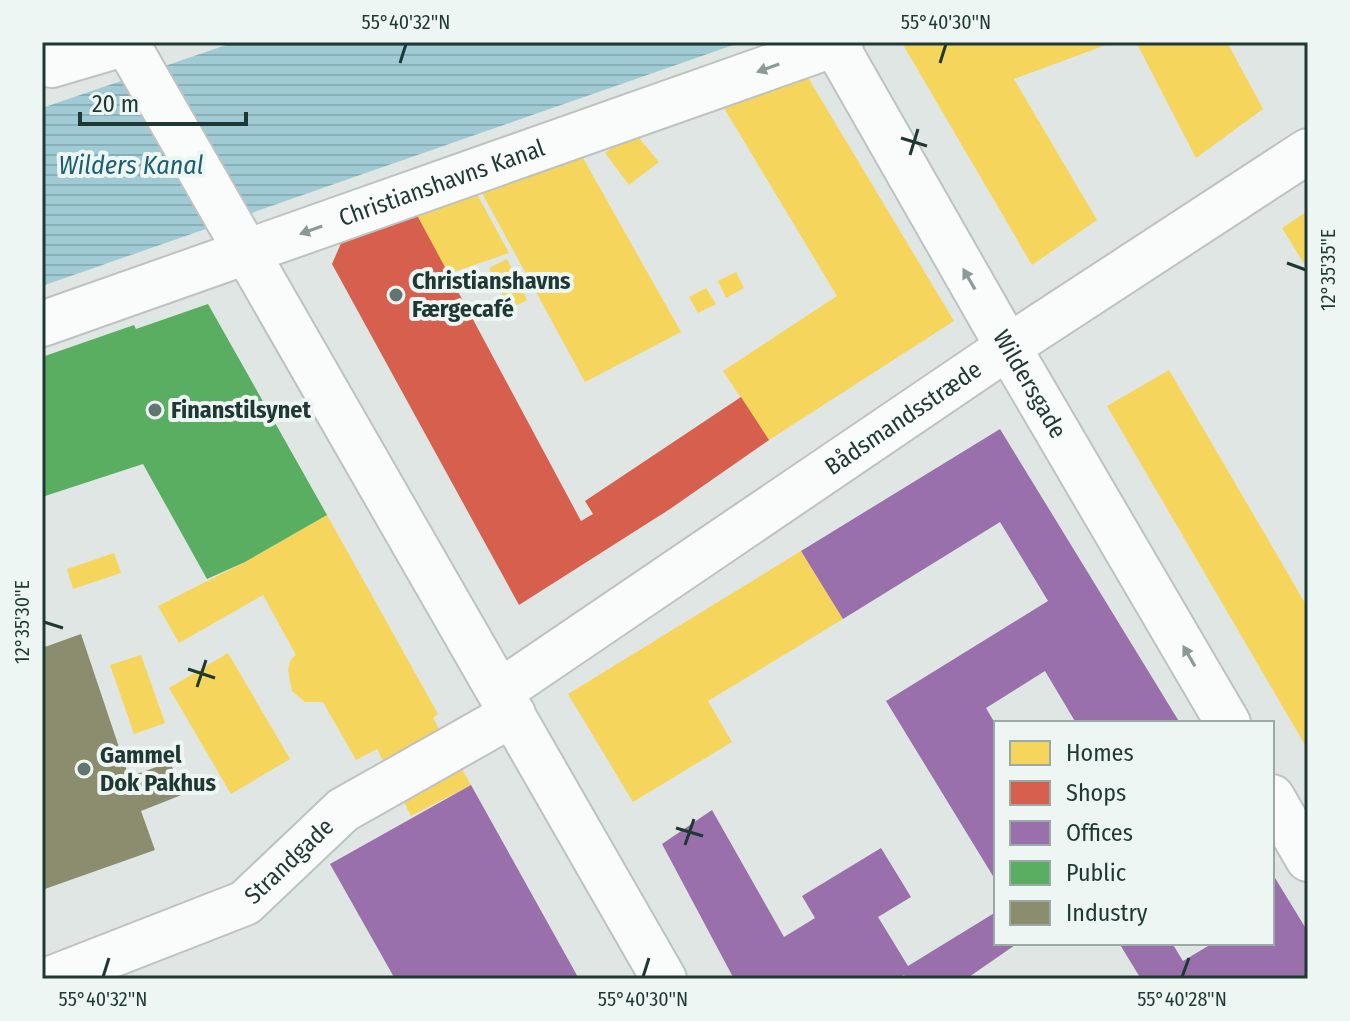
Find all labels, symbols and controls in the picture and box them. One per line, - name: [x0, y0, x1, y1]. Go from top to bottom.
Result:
- text: 55°40'32"N: [362, 10, 450, 34]
- text: 55°40'30"N: [901, 10, 991, 34]
- one-way arrow: [755, 62, 779, 75]
- scale bar: [80, 76, 246, 126]
- text: 20 m: [92, 90, 139, 118]
- street label: Christianshavns Kanal: [335, 134, 548, 232]
- water label: Wilders Kanal: [58, 150, 204, 181]
- one-way arrow: [299, 224, 323, 236]
- text: 12°35'35"E: [1316, 229, 1340, 311]
- place label: Christianshavns Færgecafé: [412, 267, 571, 323]
- one-way arrow: [962, 268, 976, 290]
- marker: Christianshavns Færgecafé: [387, 286, 405, 304]
- street label: Wildersgade: [987, 325, 1072, 443]
- street label: Bådsmandsstræde: [820, 355, 987, 481]
- place label: Finanstilsynet: [171, 396, 311, 424]
- marker: Finanstilsynet: [146, 401, 164, 419]
- text: 12°35'30"E: [10, 580, 34, 664]
- one-way arrow: [1182, 645, 1196, 667]
- legend: [994, 721, 1274, 945]
- text: Homes: [1066, 739, 1134, 767]
- place label: Gammel Dok Pakhus: [100, 741, 216, 797]
- marker: Gammel Dok Pakhus: [75, 760, 93, 778]
- text: Shops: [1066, 779, 1126, 807]
- street label: Strandgade: [239, 812, 339, 910]
- text: Offices: [1066, 819, 1133, 847]
- text: Public: [1066, 859, 1126, 887]
- text: Industry: [1066, 899, 1148, 927]
- text: 55°40'32"N: [59, 987, 147, 1011]
- text: 55°40'30"N: [598, 987, 688, 1011]
- text: 55°40'28"N: [1137, 987, 1227, 1011]

